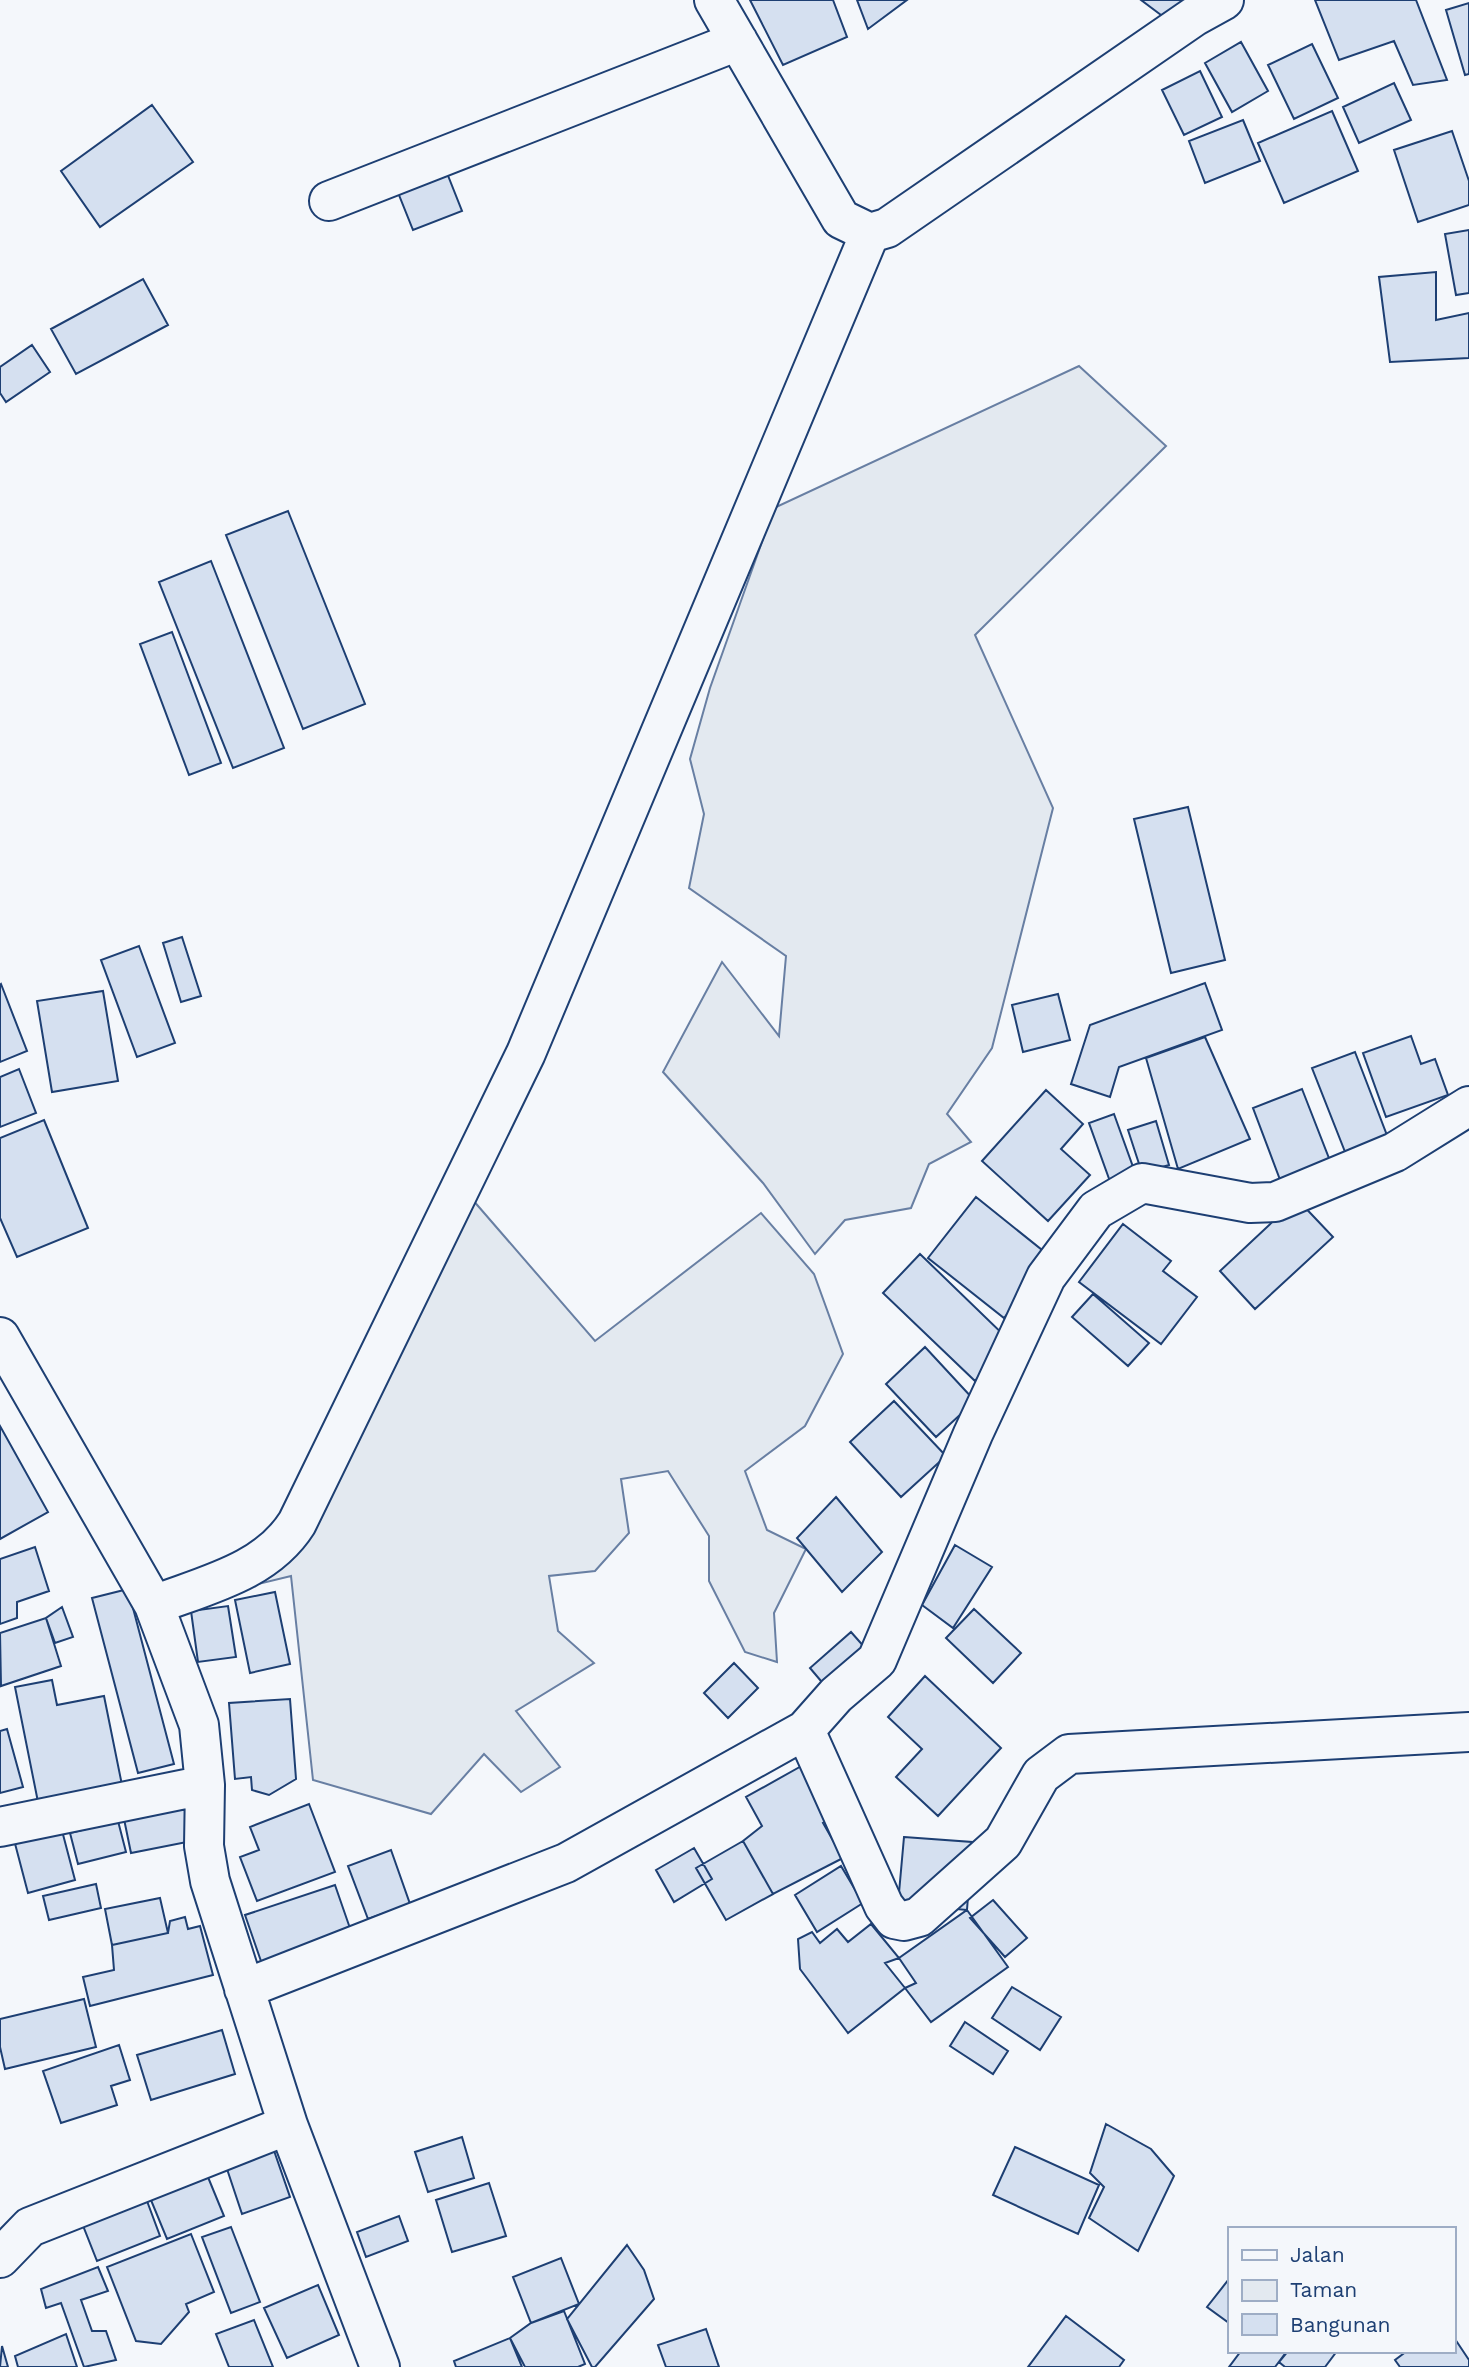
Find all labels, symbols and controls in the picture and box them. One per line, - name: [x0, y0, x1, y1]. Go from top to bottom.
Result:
- legend: [1228, 2227, 1455, 2353]
- text: Jalan: [1290, 2242, 1345, 2267]
- text: Taman: [1290, 2277, 1357, 2302]
- text: Bangunan: [1290, 2312, 1391, 2337]

